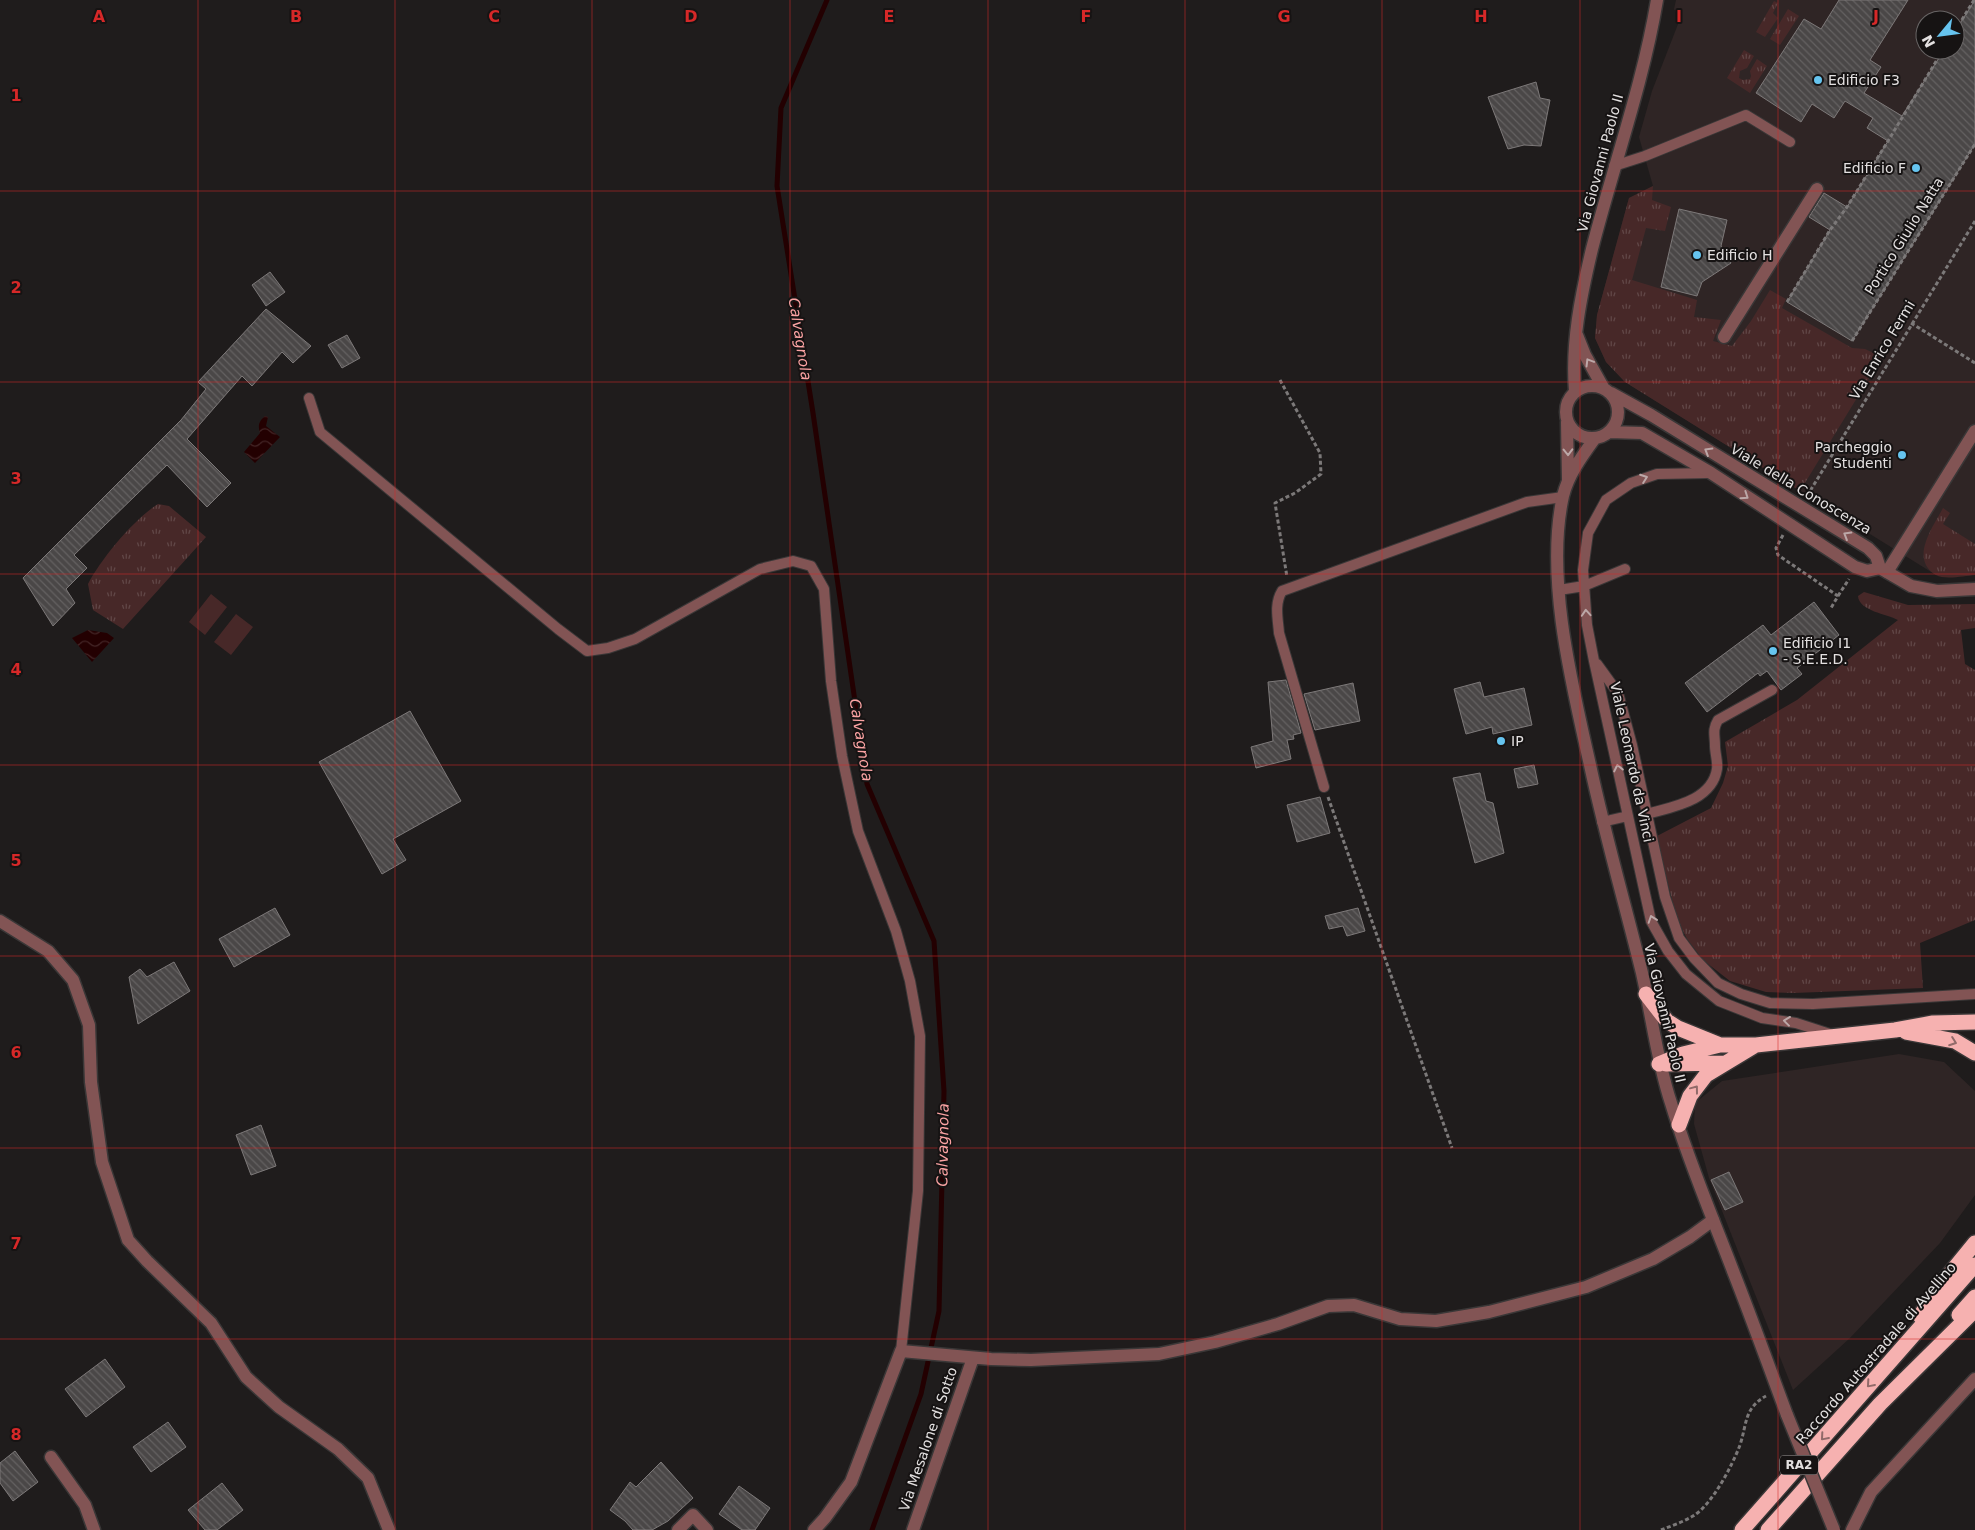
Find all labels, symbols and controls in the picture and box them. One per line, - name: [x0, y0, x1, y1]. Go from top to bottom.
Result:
- text: A: [93, 7, 106, 26]
- text: B: [290, 7, 302, 26]
- text: C: [488, 7, 500, 26]
- text: D: [684, 7, 698, 26]
- text: E: [884, 7, 894, 26]
- text: F: [1081, 7, 1091, 26]
- text: G: [1277, 7, 1291, 26]
- text: H: [1474, 7, 1488, 26]
- text: I: [1676, 7, 1682, 26]
- text: J: [1872, 7, 1879, 26]
- north arrow: [1915, 10, 1965, 60]
- text: N: [1919, 32, 1938, 50]
- place label: Edificio F3: [1828, 72, 1900, 88]
- marker: Edificio F3: [1812, 74, 1824, 86]
- text: 1: [10, 86, 22, 105]
- street label: Via Giovanni Paolo II: [1574, 92, 1626, 234]
- place label: Edificio F: [1843, 160, 1906, 176]
- marker: Edificio F: [1910, 162, 1922, 174]
- street label: Portico Giulio Natta: [1861, 174, 1947, 298]
- place label: Edificio H: [1707, 247, 1773, 263]
- marker: Edificio H: [1691, 249, 1703, 261]
- text: 2: [10, 278, 22, 297]
- water label: Calvagnola: [785, 296, 815, 382]
- street label: Via Enrico Fermi: [1846, 297, 1918, 403]
- one-way arrow: [1585, 358, 1595, 367]
- place label: Parcheggio Studenti: [1815, 439, 1892, 471]
- street label: Viale della Conoscenza: [1728, 441, 1874, 537]
- one-way arrow: [1705, 447, 1714, 457]
- one-way arrow: [1562, 448, 1573, 456]
- marker: Parcheggio Studenti: [1896, 449, 1908, 461]
- text: 3: [10, 469, 22, 488]
- one-way arrow: [1639, 474, 1648, 484]
- one-way arrow: [1739, 490, 1749, 499]
- one-way arrow: [1843, 532, 1852, 542]
- one-way arrow: [1581, 609, 1592, 617]
- place label: Edificio I1 - S.E.E.D.: [1783, 635, 1851, 667]
- marker: Edificio I1 - S.E.E.D.: [1767, 645, 1779, 657]
- text: 4: [10, 660, 22, 679]
- street label: Viale Leonardo da Vinci: [1607, 680, 1657, 844]
- water label: Calvagnola: [846, 697, 876, 783]
- place label: IP: [1511, 733, 1524, 749]
- marker: IP: [1495, 735, 1507, 747]
- one-way arrow: [1613, 764, 1624, 773]
- text: 5: [10, 851, 22, 870]
- one-way arrow: [1647, 915, 1657, 923]
- street label: Via Giovanni Paolo II: [1641, 942, 1689, 1084]
- one-way arrow: [1783, 1017, 1792, 1027]
- one-way arrow: [1948, 1036, 1957, 1046]
- text: 6: [10, 1043, 22, 1062]
- one-way arrow: [1690, 1086, 1698, 1095]
- water label: Calvagnola: [933, 1103, 953, 1187]
- text: 7: [10, 1234, 22, 1253]
- street label: Raccordo Autostradale di Avellino: [1793, 1259, 1959, 1447]
- street label: Via Mesalone di Sotto: [896, 1365, 960, 1513]
- one-way arrow: [1867, 1379, 1876, 1388]
- text: 8: [10, 1425, 22, 1444]
- one-way arrow: [1820, 1431, 1829, 1440]
- road number: RA2: [1780, 1456, 1818, 1474]

